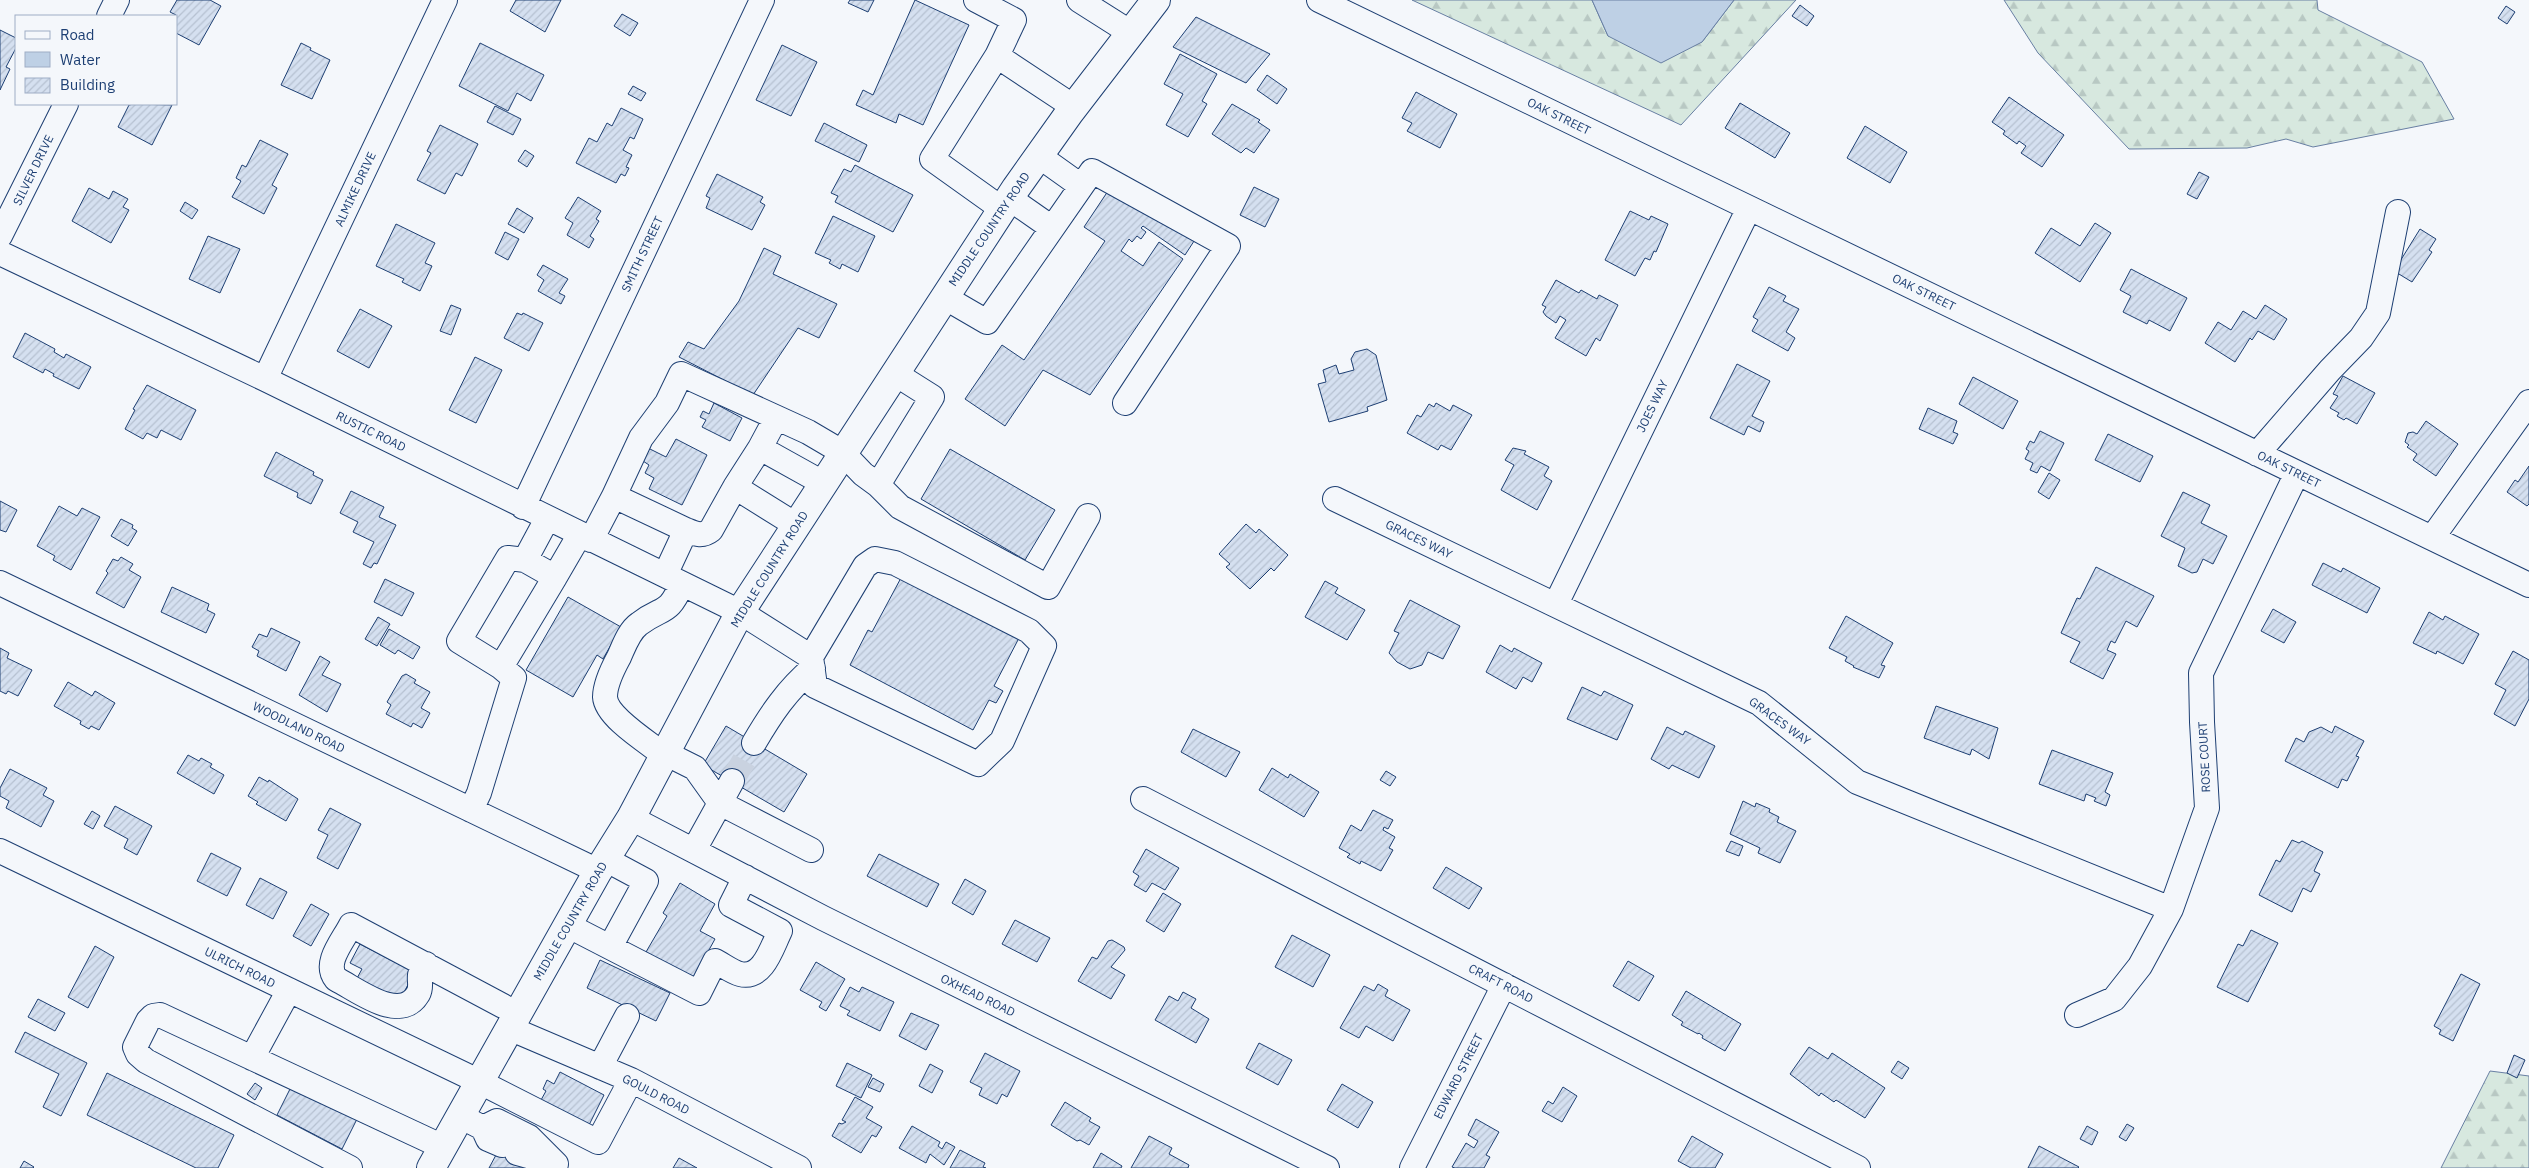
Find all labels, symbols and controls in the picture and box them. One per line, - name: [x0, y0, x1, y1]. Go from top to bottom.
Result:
- legend: [15, 15, 178, 105]
- text: Road: [60, 25, 95, 44]
- text: Water: [60, 50, 101, 69]
- text: Building: [60, 75, 115, 94]
- street label: OAK STREET: [1525, 94, 1593, 138]
- street label: SILVER DRIVE: [9, 132, 57, 208]
- street label: ALMIKE DRIVE: [331, 149, 379, 229]
- street label: MIDDLE COUNTRY ROAD: [945, 169, 1033, 289]
- street label: SMITH STREET: [618, 214, 666, 294]
- street label: OAK STREET: [1890, 270, 1958, 314]
- street label: JOES WAY: [1633, 377, 1671, 435]
- street label: RUSTIC ROAD: [334, 408, 408, 454]
- street label: OAK STREET: [2255, 447, 2323, 491]
- street label: MIDDLE COUNTRY ROAD: [727, 508, 811, 630]
- street label: GRACES WAY: [1383, 516, 1455, 562]
- street label: GRACES WAY: [1746, 694, 1814, 748]
- street label: WOODLAND ROAD: [250, 698, 348, 756]
- street label: ROSE COURT: [2195, 721, 2213, 793]
- street label: MIDDLE COUNTRY ROAD: [530, 859, 610, 983]
- street label: ULRICH ROAD: [202, 943, 278, 991]
- street label: CRAFT ROAD: [1466, 960, 1536, 1006]
- street label: OXHEAD ROAD: [938, 970, 1018, 1020]
- street label: EDWARD STREET: [1430, 1031, 1486, 1121]
- street label: GOULD ROAD: [620, 1071, 692, 1117]

